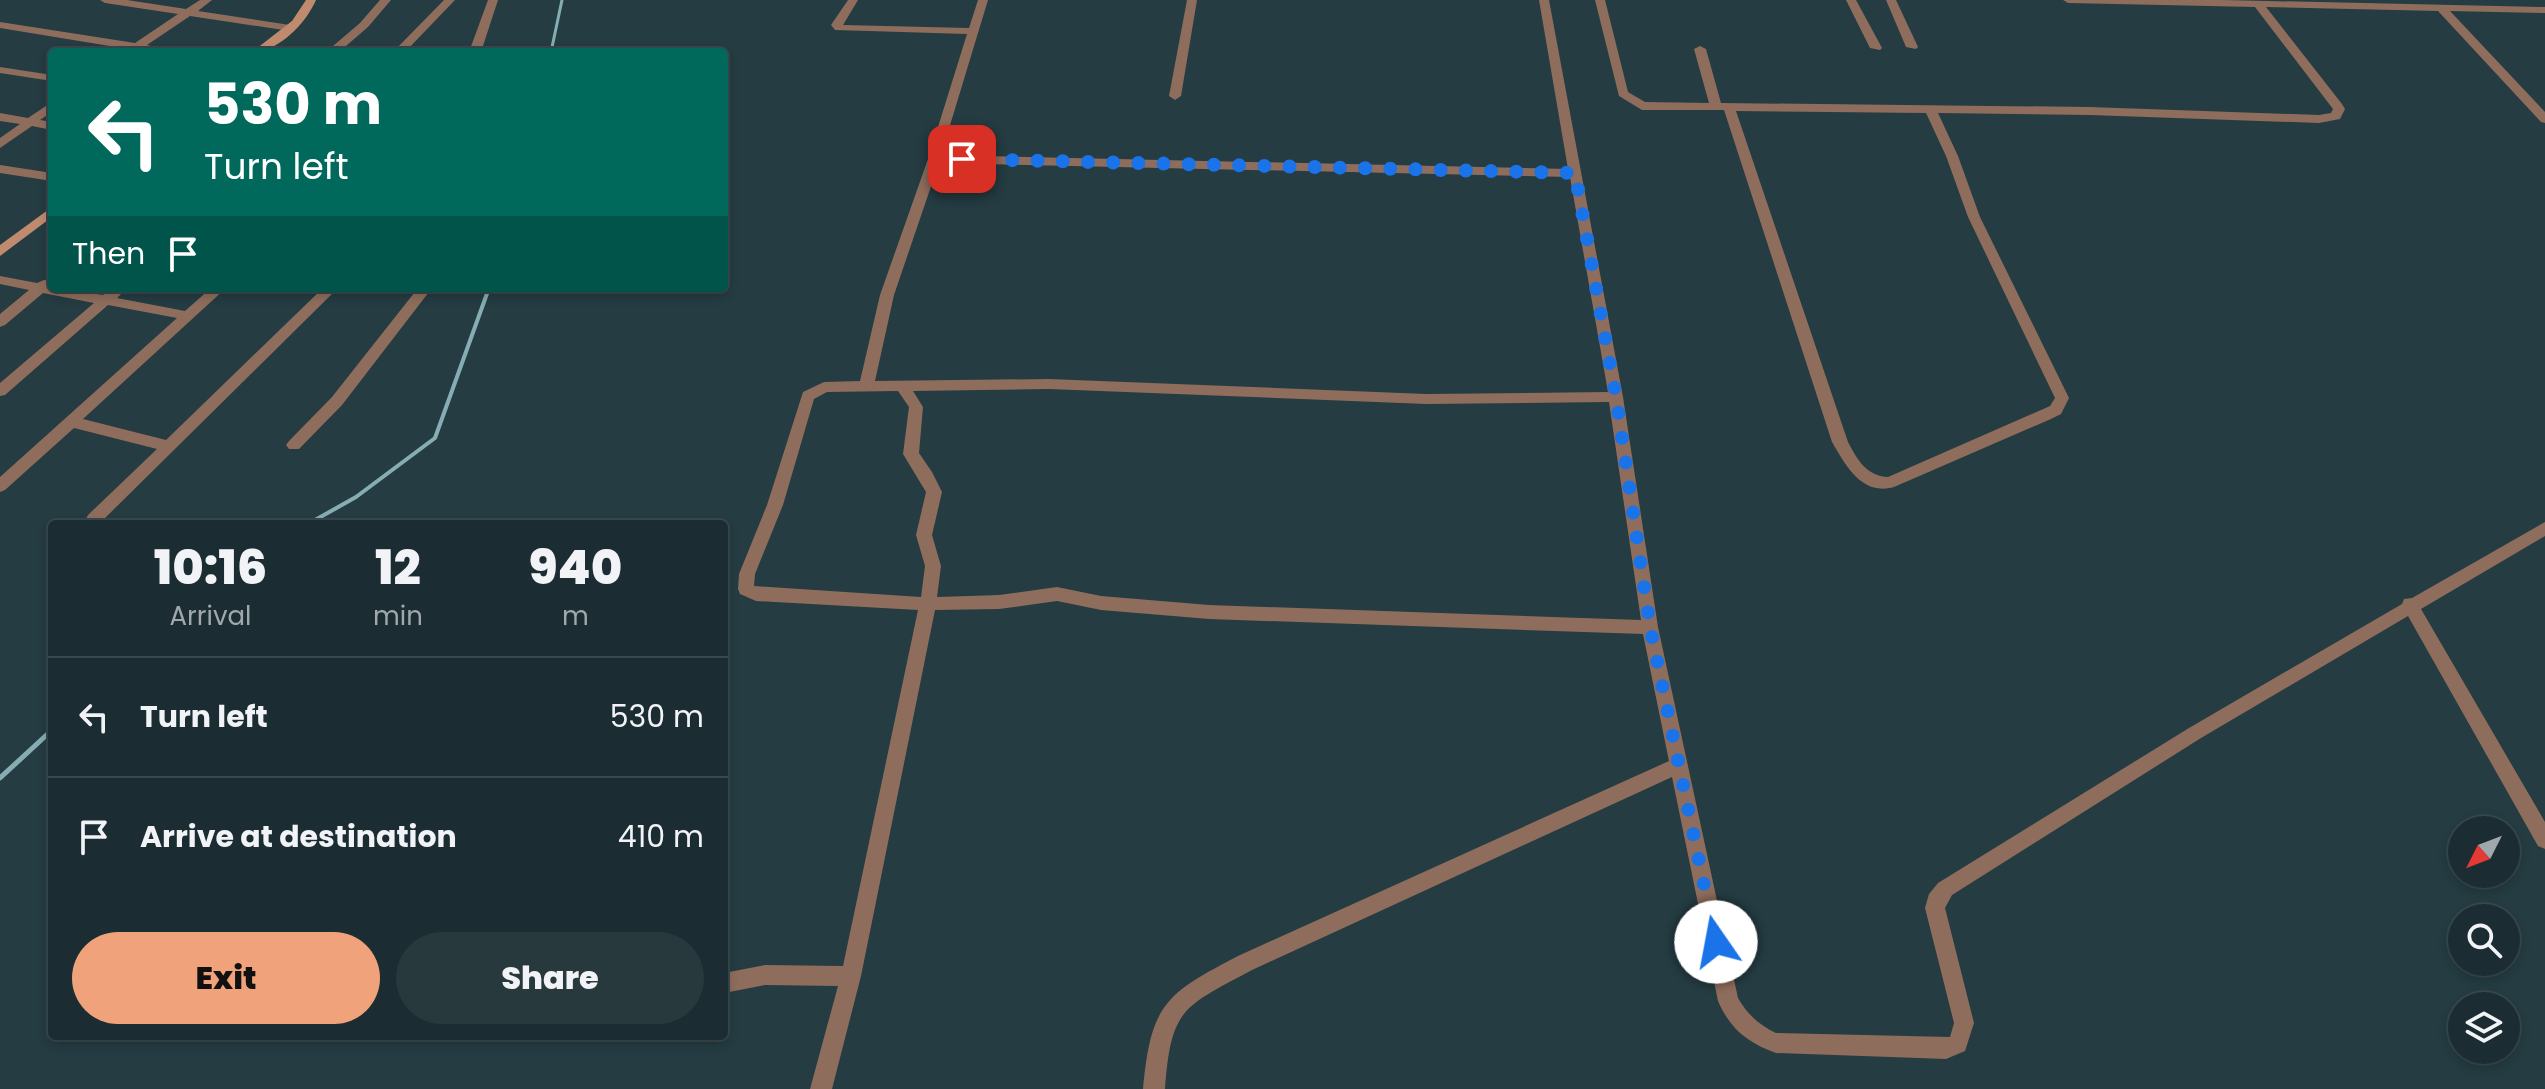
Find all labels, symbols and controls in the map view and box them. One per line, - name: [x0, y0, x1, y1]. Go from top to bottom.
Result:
- text: 530 m: [204, 65, 382, 144]
- icon: left: [72, 80, 176, 184]
- pin: [928, 125, 996, 193]
- icon: arrive: [940, 137, 984, 181]
- text: Turn left: [204, 141, 349, 192]
- text: Then: [72, 232, 145, 275]
- icon: arrive: [161, 232, 205, 276]
- text: 10:16: [154, 534, 267, 601]
- text: 12: [375, 534, 421, 601]
- text: 940: [529, 534, 622, 601]
- text: Arrival: [170, 598, 251, 634]
- text: min: [373, 598, 423, 634]
- text: m: [562, 598, 589, 634]
- icon: left: [72, 695, 116, 739]
- text: Turn left: [140, 695, 268, 738]
- text: 530 m: [610, 695, 704, 738]
- icon: arrive: [72, 815, 116, 859]
- text: Arrive at destination: [140, 815, 457, 858]
- text: 410 m: [618, 815, 704, 858]
- north arrow: [2448, 816, 2520, 888]
- map controls: [2448, 816, 2520, 1064]
- position arrow: [1674, 900, 1758, 984]
- button: search: [2448, 904, 2520, 976]
- button: Exit: [72, 932, 380, 1024]
- button: Share: [396, 932, 704, 1024]
- button: layers: [2448, 992, 2520, 1064]

